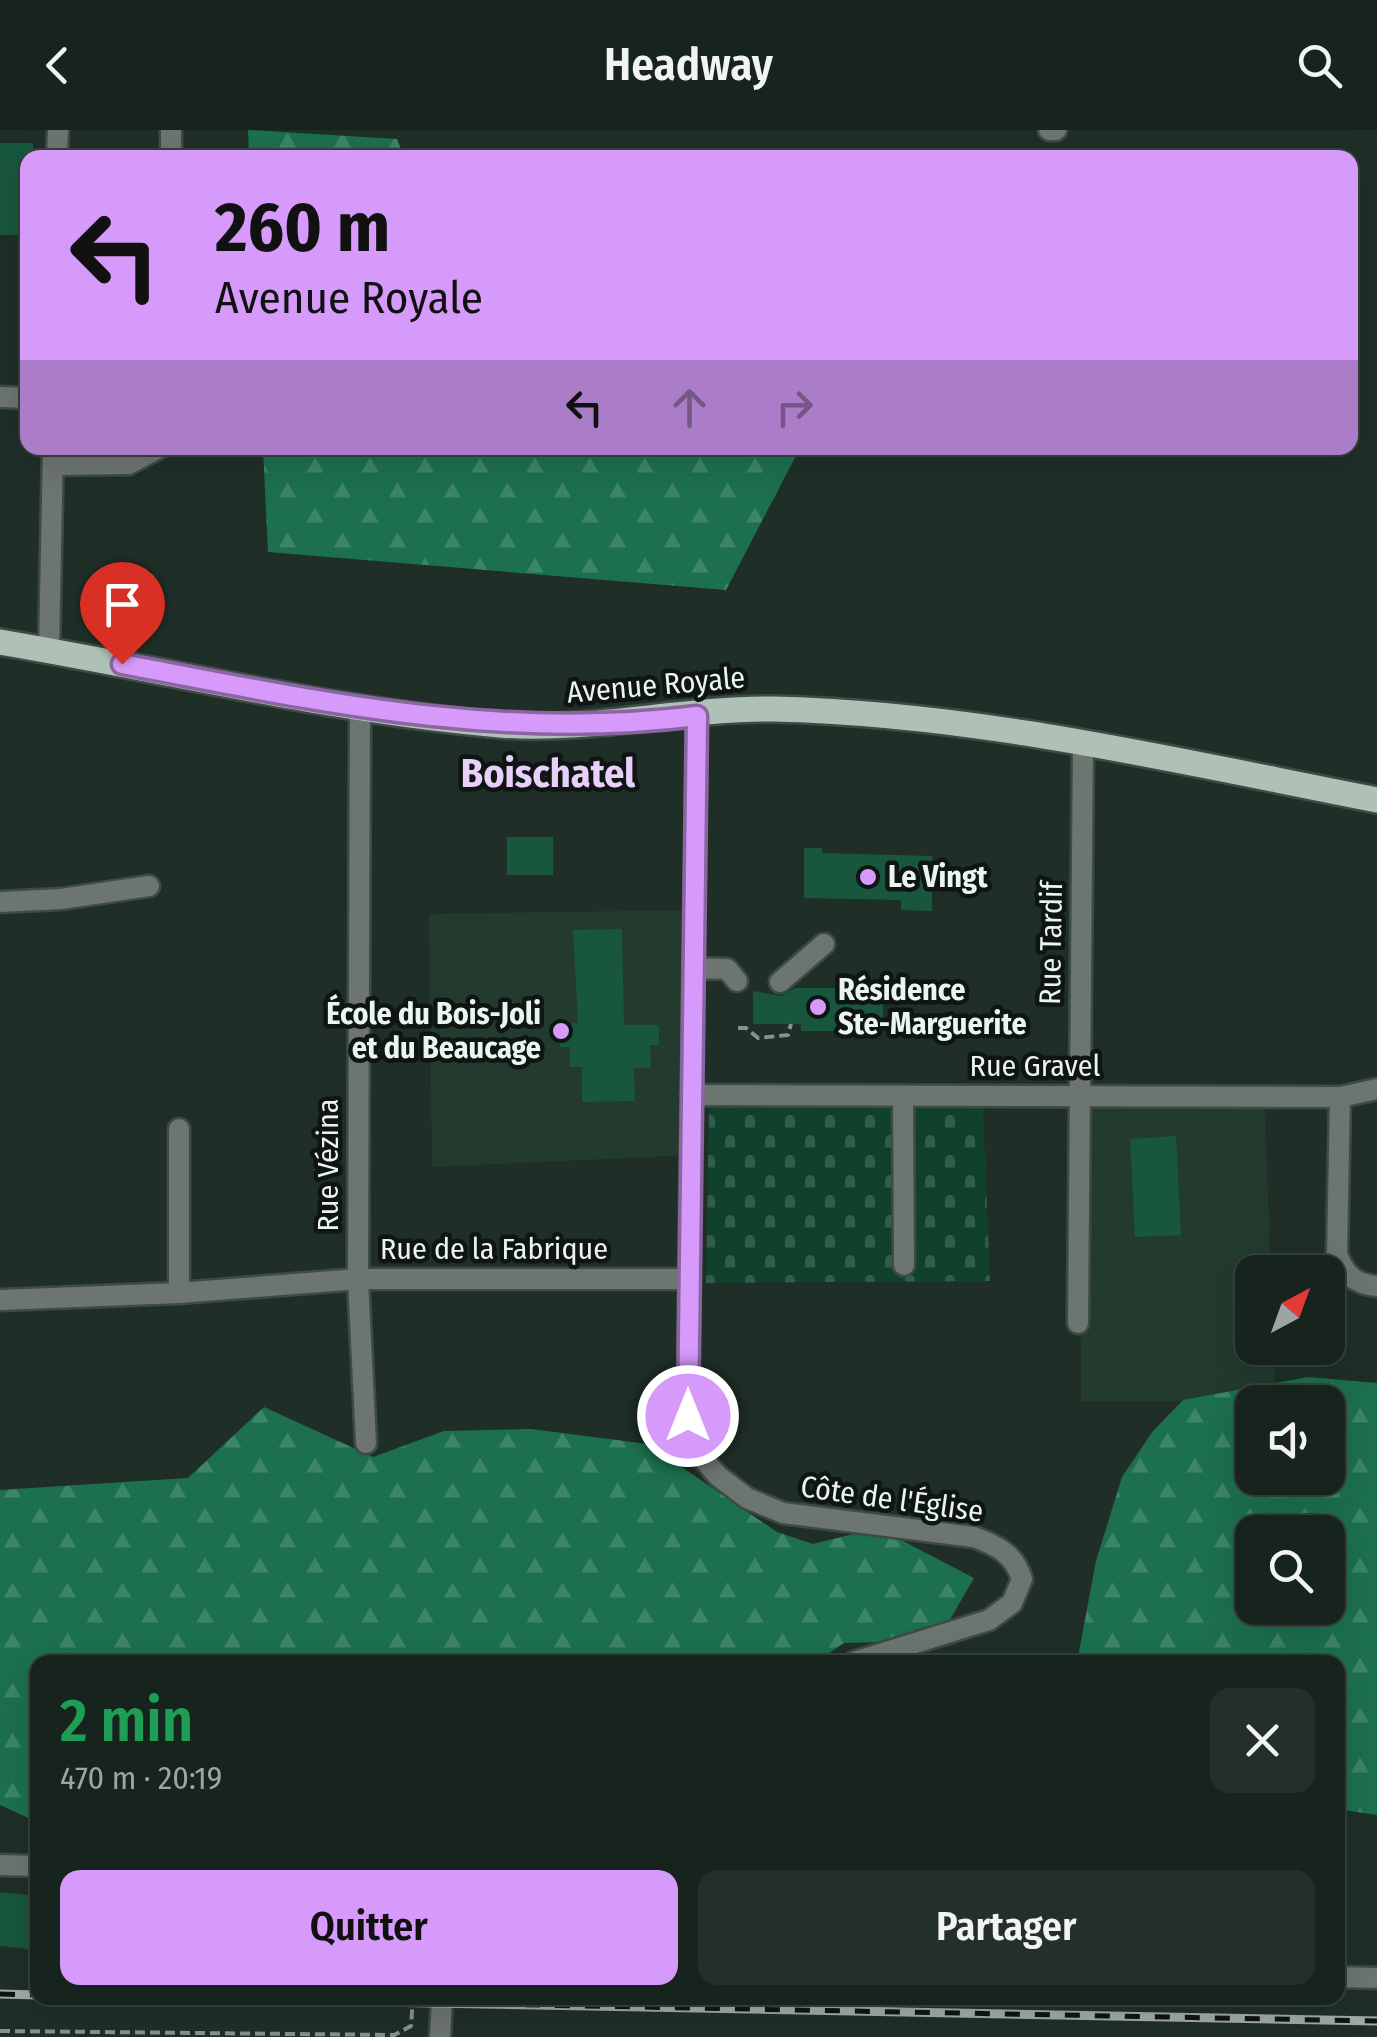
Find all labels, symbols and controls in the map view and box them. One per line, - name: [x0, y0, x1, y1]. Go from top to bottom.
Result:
- icon: back: [30, 38, 85, 93]
- text: Headway: [604, 38, 773, 92]
- icon: search: [1292, 38, 1347, 93]
- text: 260 m: [215, 186, 390, 270]
- icon: left: [50, 190, 180, 320]
- text: Avenue Royale: [215, 271, 483, 325]
- icon: left: [557, 380, 612, 435]
- icon: ahead: [662, 380, 717, 435]
- icon: right: [767, 380, 822, 435]
- pin: [80, 562, 165, 665]
- icon: arrive: [95, 577, 150, 632]
- street label: Avenue Royale: [565, 659, 747, 711]
- district label: Boischatel: [461, 750, 636, 798]
- place label: Le Vingt: [888, 859, 988, 895]
- marker: Le Vingt: [857, 866, 879, 888]
- street label: Rue Tardif: [1032, 879, 1070, 1005]
- place label: Résidence Ste-Marguerite: [838, 972, 1027, 1042]
- place label: École du Bois-Joli et du Beaucage: [326, 994, 541, 1066]
- marker: Résidence Ste-Marguerite: [807, 996, 829, 1018]
- marker: École du Bois-Joli et du Beaucage: [550, 1020, 572, 1042]
- street label: Rue Gravel: [970, 1048, 1101, 1084]
- street label: Rue Vézina: [310, 1099, 346, 1231]
- street label: Rue de la Fabrique: [380, 1231, 608, 1267]
- north arrow: [1235, 1255, 1345, 1365]
- map controls: [1235, 1255, 1345, 1625]
- position arrow: [636, 1364, 740, 1468]
- button: sound: [1235, 1385, 1345, 1495]
- street label: Côte de l'Église: [798, 1468, 986, 1530]
- button: search: [1235, 1515, 1345, 1625]
- text: 2 min: [60, 1685, 193, 1757]
- button: close: [1210, 1688, 1315, 1793]
- text: 470 m · 20:19: [60, 1759, 222, 1797]
- button: Quitter: [60, 1870, 678, 1985]
- button: Partager: [698, 1870, 1315, 1985]

